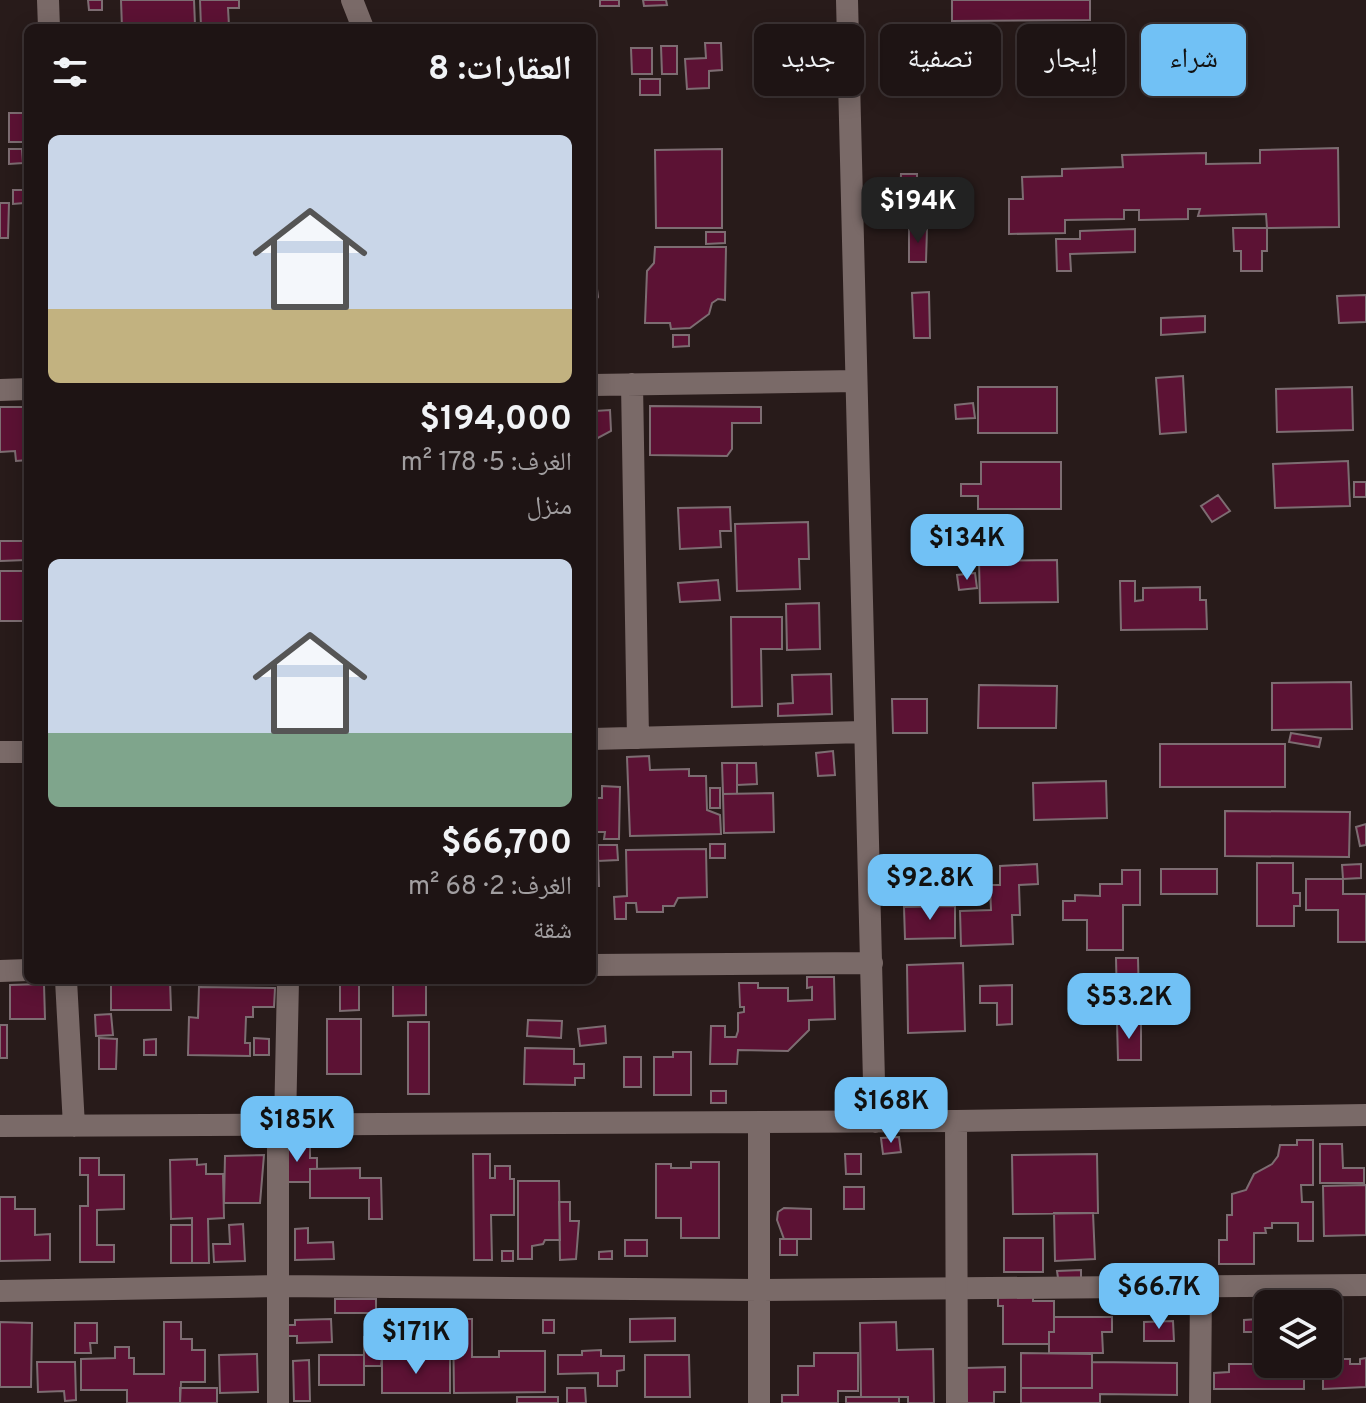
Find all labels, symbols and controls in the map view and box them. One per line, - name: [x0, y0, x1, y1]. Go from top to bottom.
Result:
- chip: جديد: [754, 24, 864, 96]
- chip: تصفية: [880, 24, 1001, 96]
- chip: إيجار: [1017, 24, 1125, 96]
- chip: شراء: [1141, 24, 1246, 96]
- text: العقارات: 8: [428, 49, 572, 92]
- icon: filters: [48, 50, 92, 94]
- pin: $194K: [862, 177, 974, 245]
- text: $194K: [879, 186, 957, 219]
- icon: home: [238, 187, 382, 331]
- text: $194,000: [419, 399, 572, 442]
- text: الغرف: 5 · 178 m²: [401, 447, 572, 480]
- text: منزل: [527, 491, 572, 524]
- pin: $134K: [911, 514, 1023, 582]
- text: $134K: [929, 523, 1005, 556]
- icon: home: [238, 611, 382, 755]
- text: $66,700: [441, 823, 572, 866]
- pin: $92.8K: [865, 854, 995, 922]
- text: $92.8K: [886, 863, 974, 896]
- text: الغرف: 2 · 68 m²: [408, 871, 572, 904]
- text: شقة: [533, 915, 572, 948]
- pin: $53.2K: [1064, 973, 1194, 1041]
- text: $53.2K: [1085, 982, 1173, 1015]
- pin: $168K: [835, 1077, 947, 1145]
- text: $168K: [853, 1086, 929, 1119]
- pin: $185K: [241, 1096, 353, 1164]
- text: $185K: [259, 1105, 335, 1138]
- pin: $66.7K: [1094, 1263, 1224, 1331]
- text: $66.7K: [1117, 1272, 1201, 1305]
- map controls: [1254, 1290, 1342, 1378]
- button: layers: [1254, 1290, 1342, 1378]
- pin: $171K: [360, 1308, 472, 1376]
- text: $171K: [381, 1317, 451, 1350]

